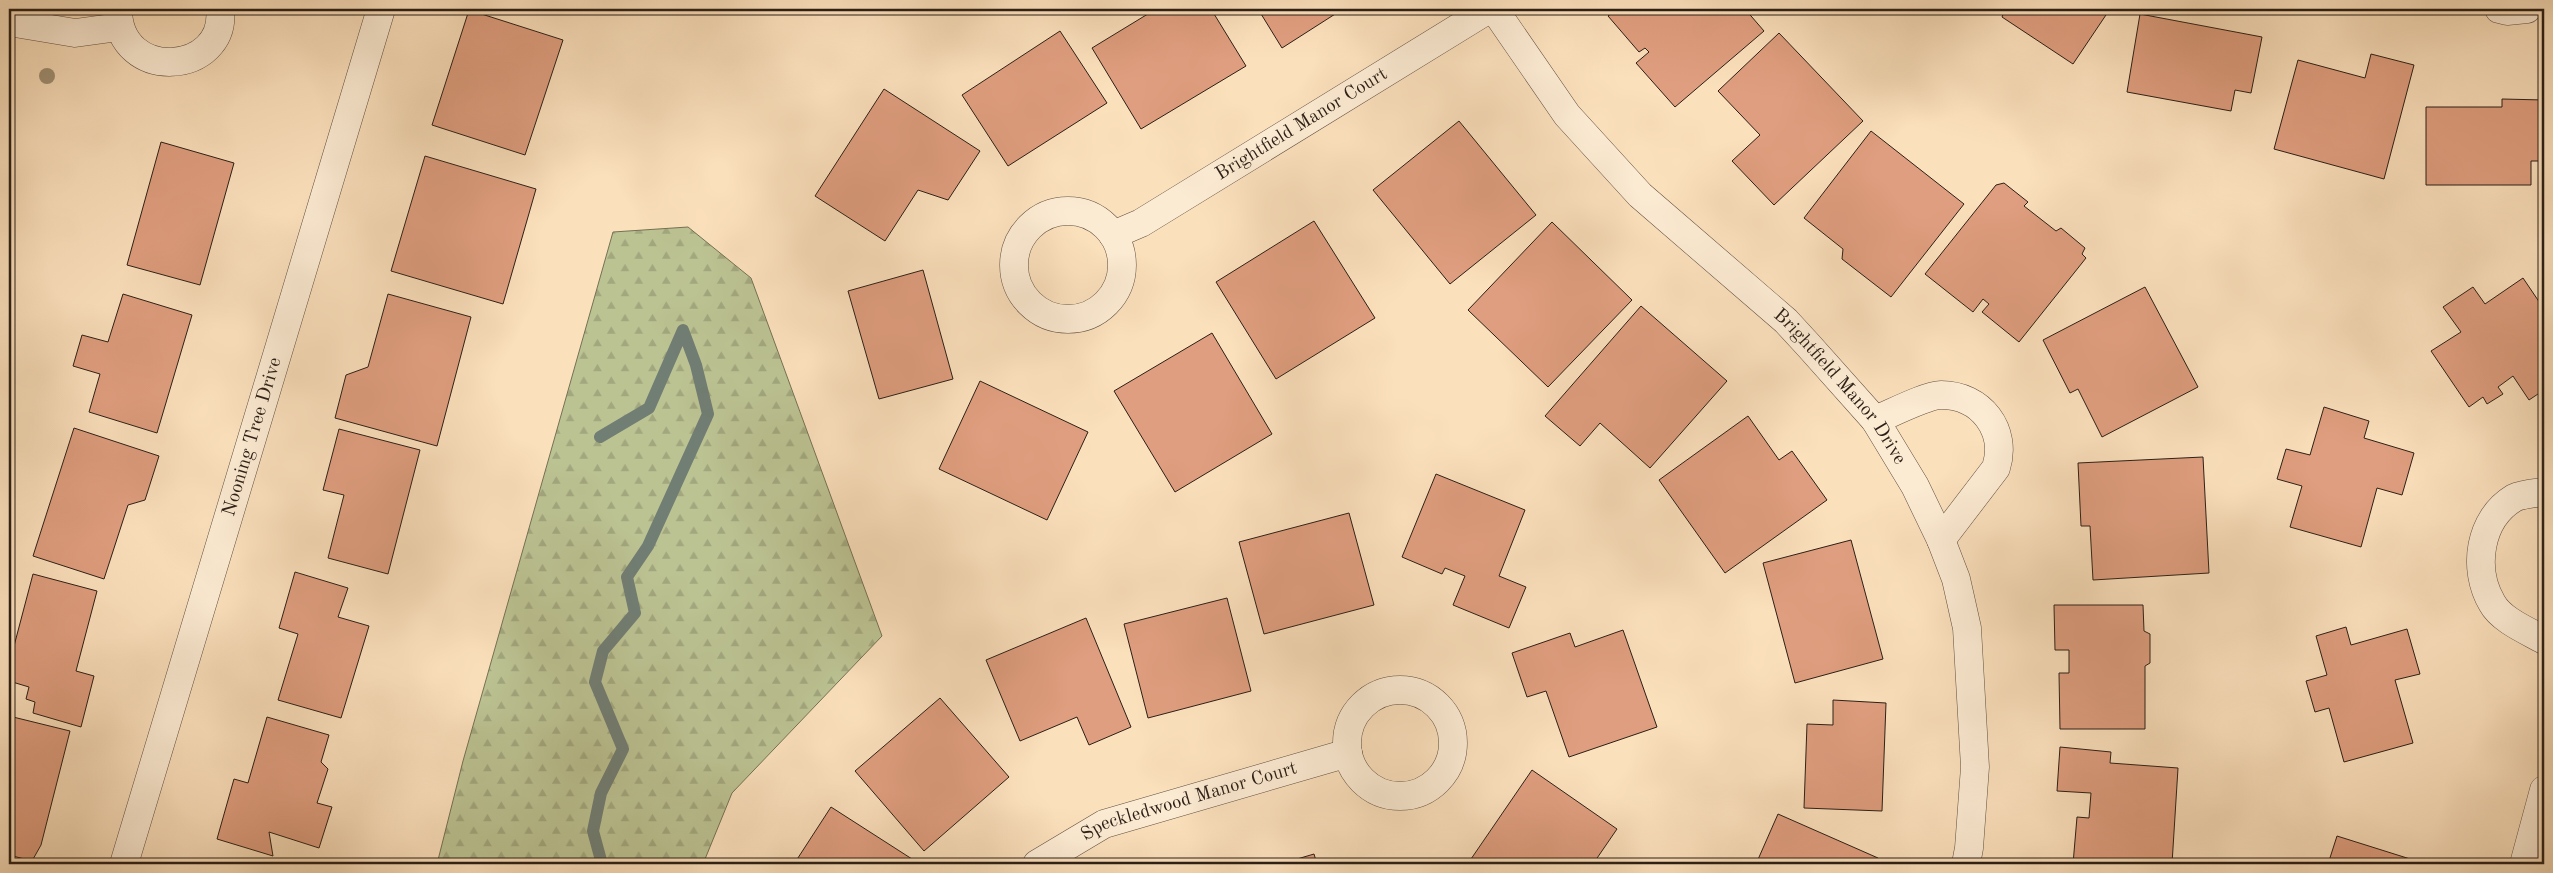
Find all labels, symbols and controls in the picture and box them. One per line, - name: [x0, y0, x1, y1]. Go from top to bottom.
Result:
- street label: Brightfield Manor Court: [1213, 64, 1391, 184]
- street label: Brightfield Manor Drive: [1770, 305, 1909, 468]
- street label: Nooning Tree Drive: [220, 355, 285, 518]
- street label: Speckledwood Manor Court: [1078, 759, 1299, 845]

